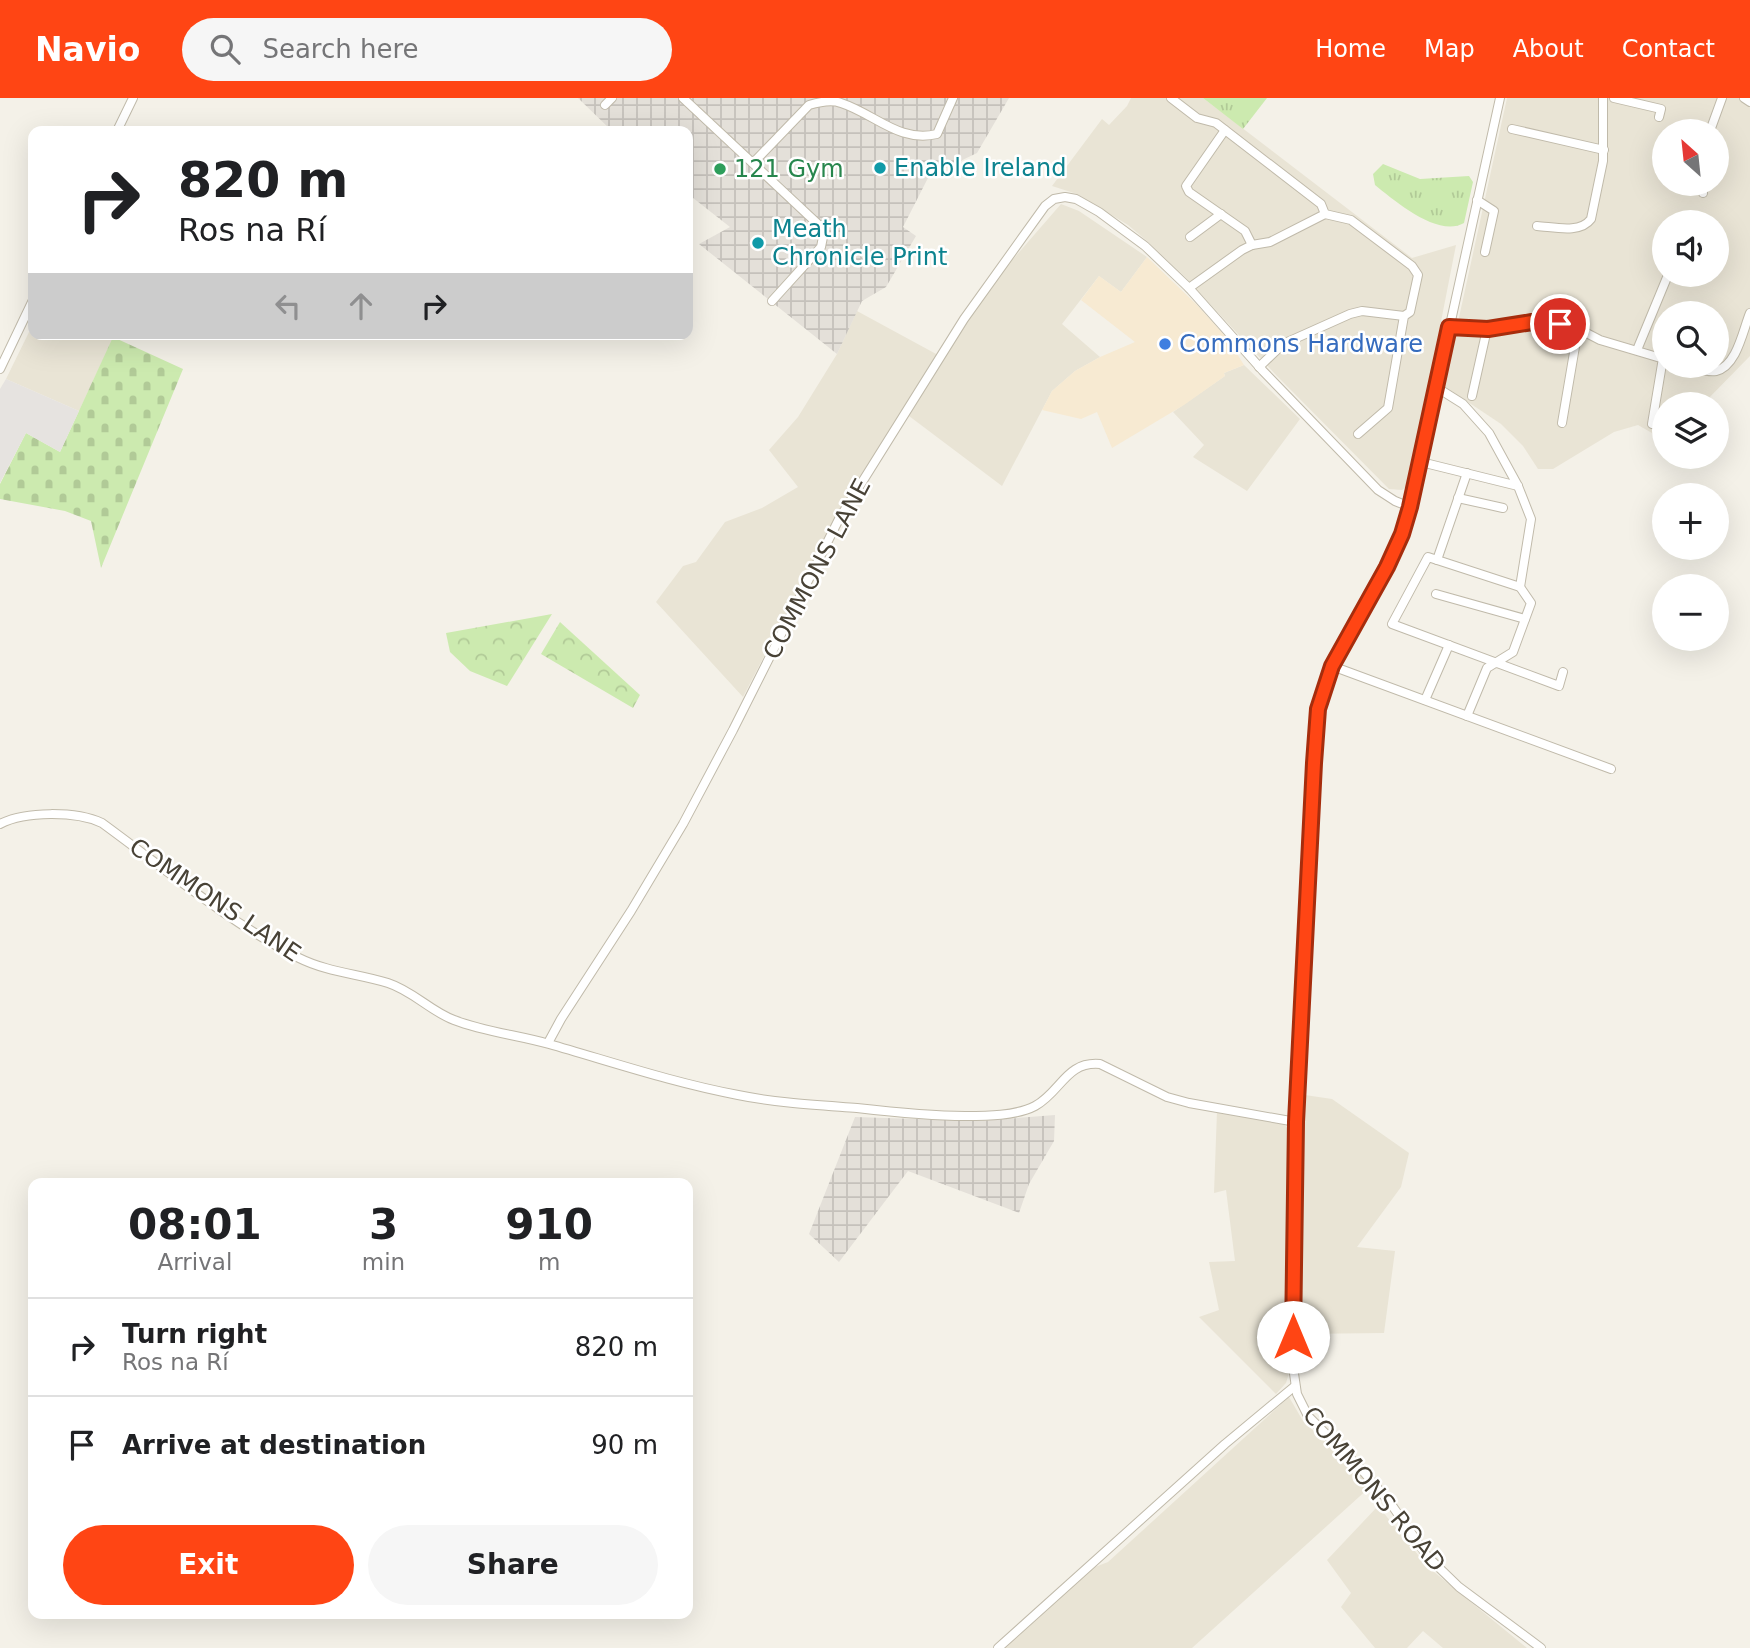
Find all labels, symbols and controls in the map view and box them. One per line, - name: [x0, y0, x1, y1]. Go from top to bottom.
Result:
- search box: [182, 18, 672, 81]
- text: Navio: [35, 30, 140, 69]
- icon: search: [206, 30, 244, 68]
- text: Search here: [262, 34, 419, 64]
- text: Home: [1315, 35, 1386, 63]
- text: Map: [1424, 35, 1475, 63]
- text: About: [1513, 35, 1584, 63]
- text: Contact: [1622, 35, 1715, 63]
- north arrow: [1652, 119, 1729, 196]
- map controls: [1652, 119, 1729, 651]
- text: 820 m: [178, 152, 348, 209]
- icon: right: [63, 154, 154, 245]
- place label: Enable Ireland: [894, 154, 1066, 182]
- place label: 121 Gym: [734, 155, 844, 183]
- marker: Enable Ireland: [872, 160, 888, 176]
- marker: 121 Gym: [712, 161, 728, 177]
- button: sound: [1652, 210, 1729, 287]
- text: Ros na Rí: [178, 211, 326, 249]
- place label: Meath Chronicle Print: [772, 215, 947, 271]
- marker: Meath Chronicle Print: [750, 235, 766, 251]
- icon: left: [269, 287, 307, 325]
- icon: ahead: [342, 287, 380, 325]
- icon: right: [415, 287, 453, 325]
- pin: [1530, 294, 1590, 354]
- button: search: [1652, 301, 1729, 378]
- icon: arrive: [1541, 305, 1579, 343]
- place label: Commons Hardware: [1179, 330, 1423, 358]
- marker: Commons Hardware: [1157, 336, 1173, 352]
- button: layers: [1652, 392, 1729, 469]
- street label: COMMONS LANE: [758, 474, 876, 664]
- button: +: [1652, 483, 1729, 560]
- button: −: [1652, 574, 1729, 651]
- street label: COMMONS LANE: [124, 832, 306, 968]
- text: 08:01: [128, 1200, 262, 1249]
- text: 3: [369, 1200, 398, 1249]
- text: 910: [505, 1200, 593, 1249]
- text: Arrival: [158, 1249, 232, 1275]
- text: min: [362, 1249, 405, 1275]
- text: m: [538, 1249, 560, 1275]
- position arrow: [1256, 1300, 1330, 1374]
- text: Turn right: [122, 1319, 267, 1349]
- icon: right: [63, 1328, 101, 1366]
- text: 820 m: [575, 1332, 658, 1362]
- text: Ros na Rí: [122, 1349, 229, 1375]
- street label: COMMONS ROAD: [1297, 1401, 1451, 1577]
- icon: arrive: [63, 1426, 101, 1464]
- text: Arrive at destination: [122, 1430, 426, 1460]
- text: 90 m: [591, 1430, 658, 1460]
- button: Exit: [63, 1525, 354, 1605]
- button: Share: [368, 1525, 658, 1605]

